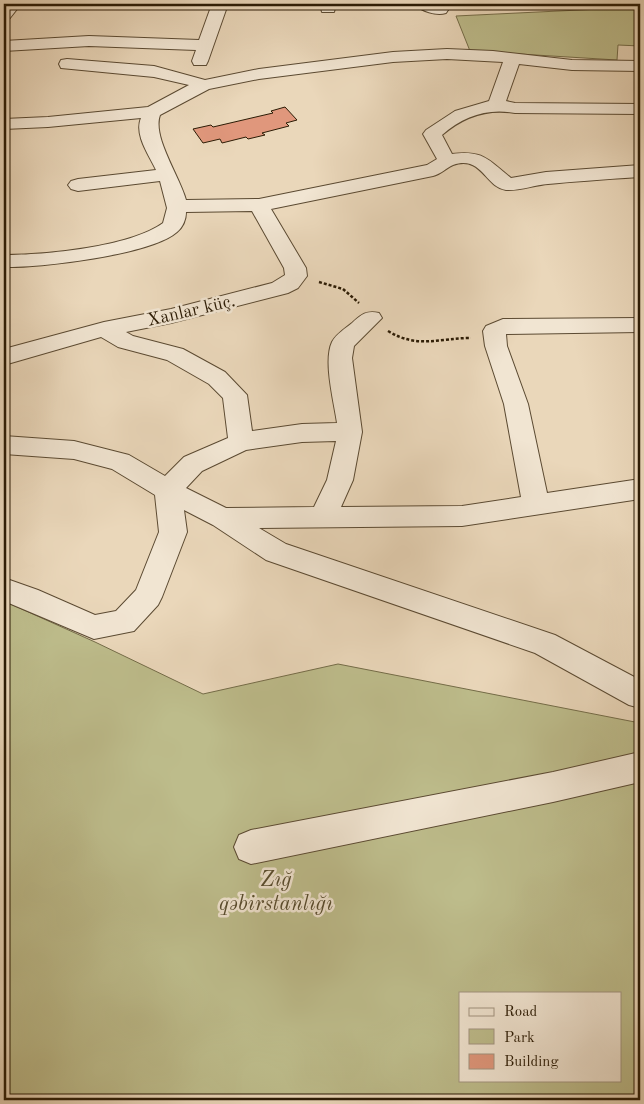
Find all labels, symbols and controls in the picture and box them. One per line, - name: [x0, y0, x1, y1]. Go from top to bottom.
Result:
- street label: Xanlar küç.: [145, 292, 237, 330]
- park label: Zığ qəbirstanlığı: [219, 870, 333, 915]
- legend: [459, 992, 622, 1082]
- text: Road: [504, 1005, 538, 1020]
- text: Park: [504, 1031, 535, 1046]
- text: Building: [504, 1055, 559, 1070]

